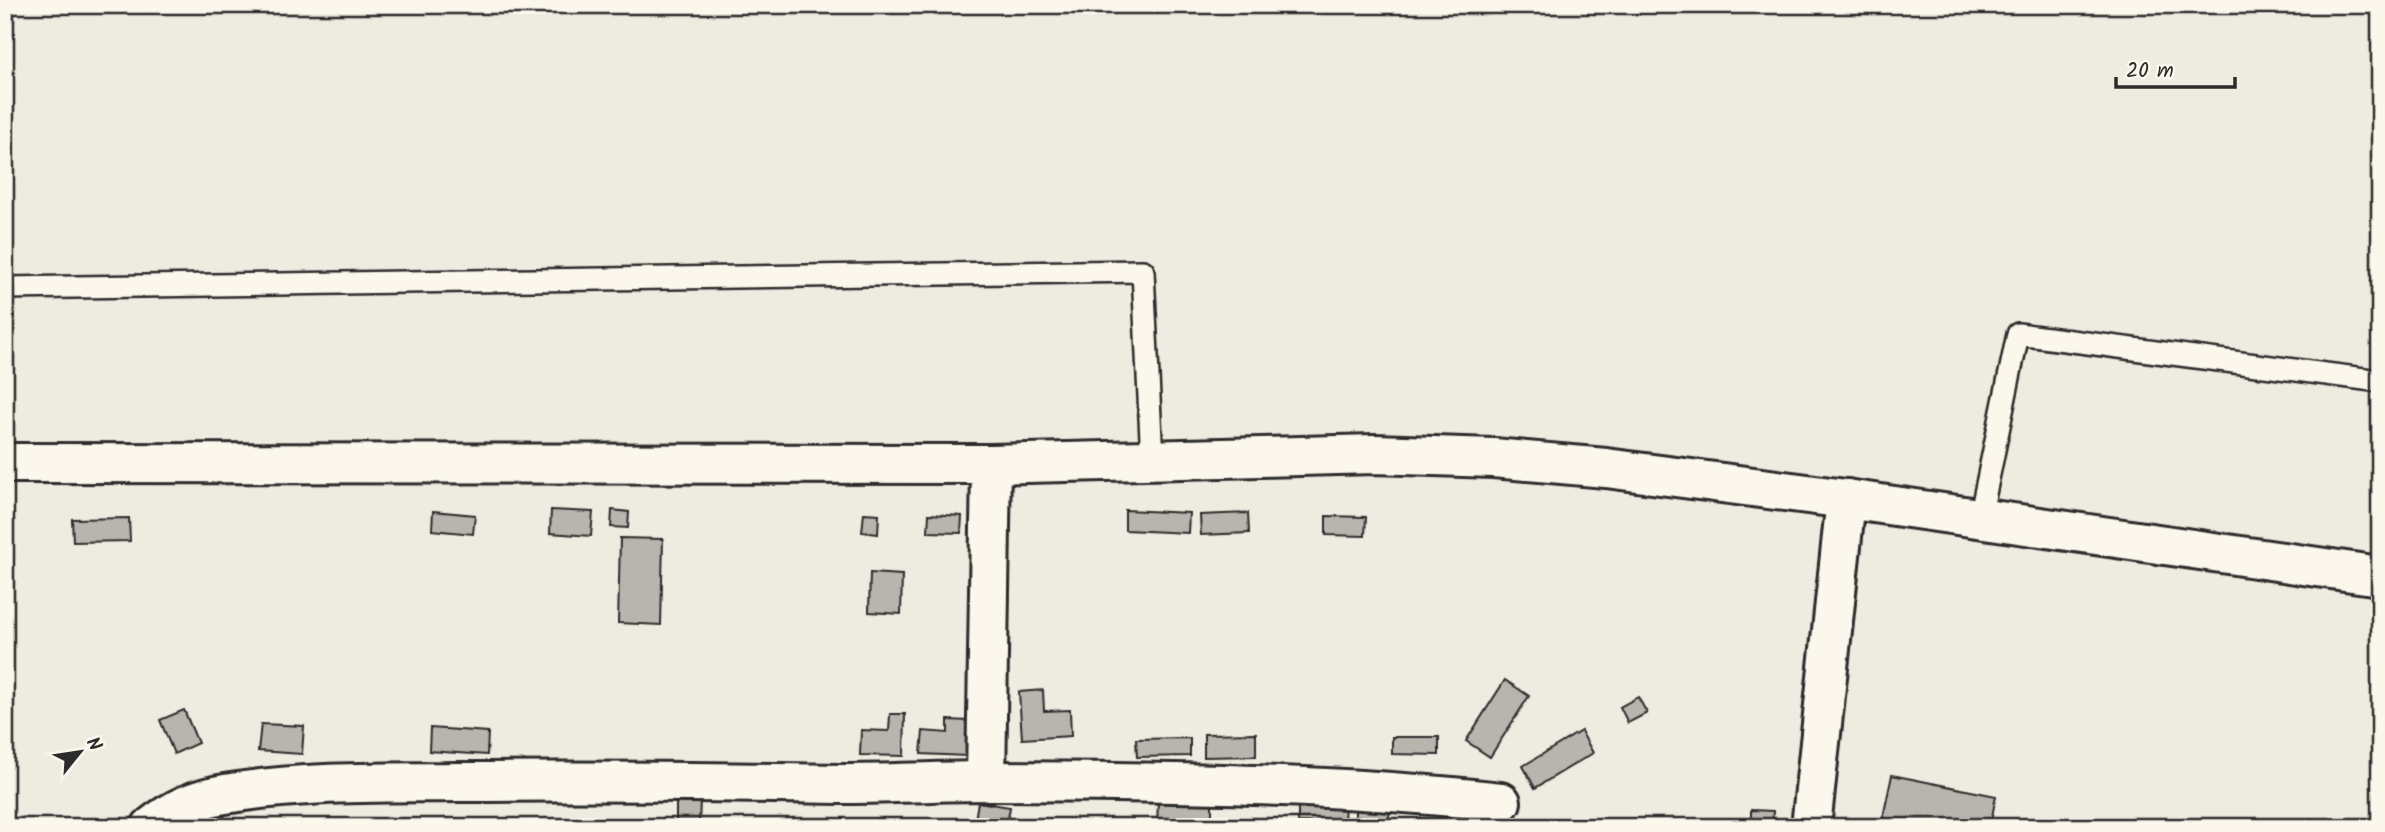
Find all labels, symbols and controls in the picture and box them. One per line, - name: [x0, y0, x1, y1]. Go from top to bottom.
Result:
- scale bar: [2116, 46, 2234, 90]
- text: 20 m: [2126, 55, 2174, 88]
- north arrow: [46, 716, 116, 786]
- text: N: [77, 732, 109, 757]

